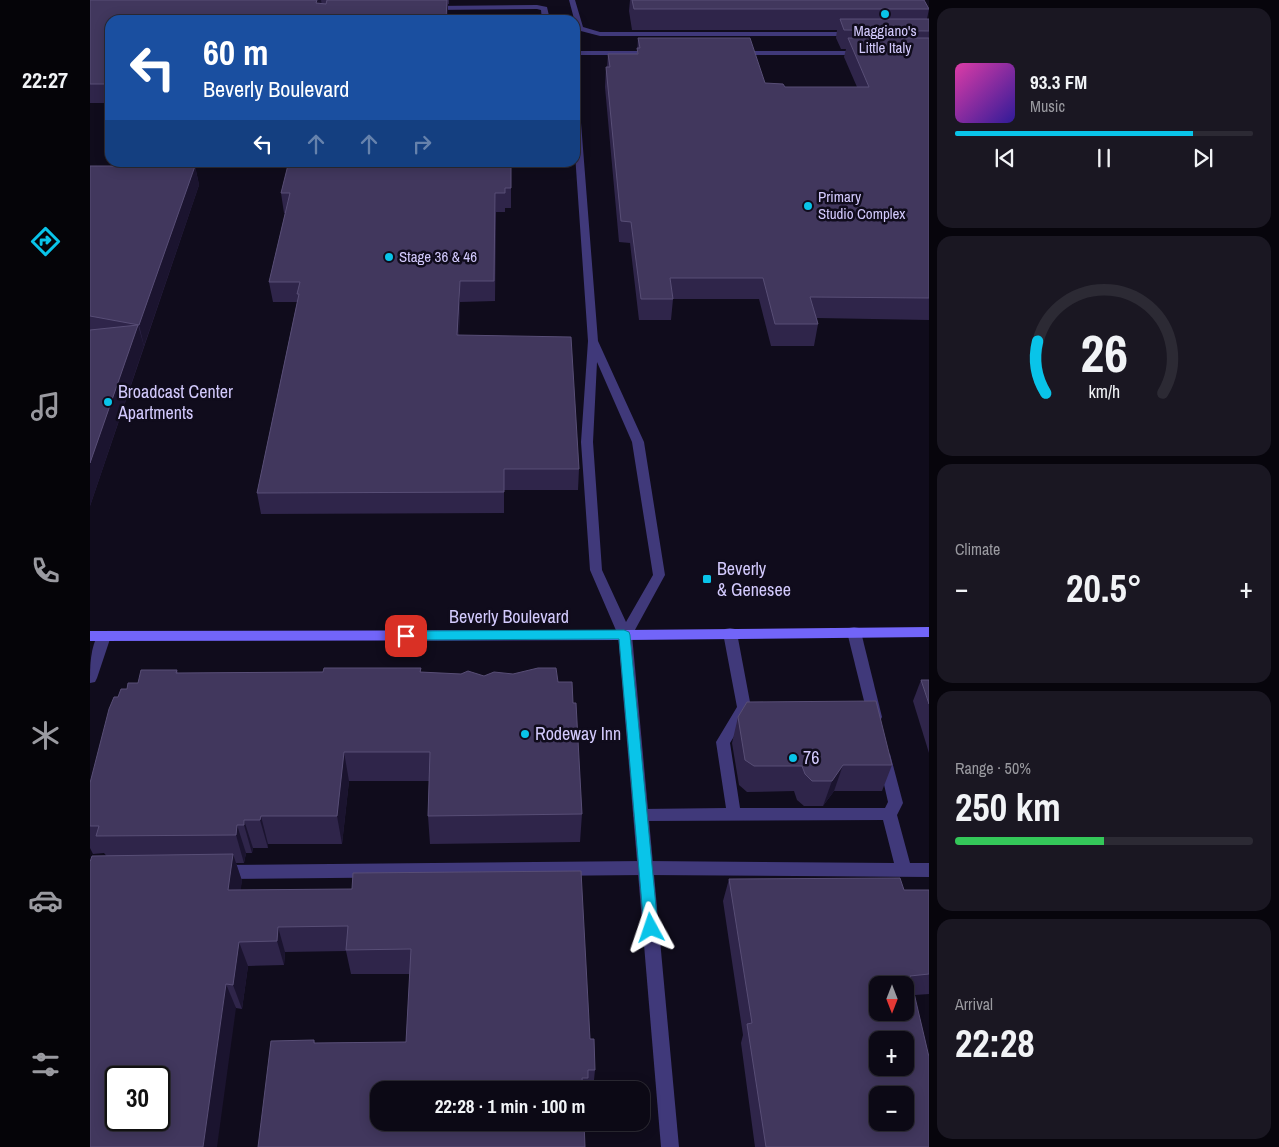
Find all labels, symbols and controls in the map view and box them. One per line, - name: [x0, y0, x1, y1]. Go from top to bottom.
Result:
- marker: Maggiano's Little Italy: [879, 8, 891, 20]
- place label: Maggiano's Little Italy: [853, 20, 917, 58]
- text: 60 m: [203, 29, 268, 76]
- icon: left: [120, 35, 185, 100]
- text: 22:27: [22, 65, 68, 95]
- text: 93.3 FM: [1030, 69, 1087, 95]
- text: Beverly Boulevard: [203, 74, 349, 104]
- text: Music: [1030, 95, 1065, 117]
- icon: left: [249, 130, 277, 158]
- icon: ahead: [302, 130, 330, 158]
- icon: ahead: [355, 130, 383, 158]
- icon: right: [408, 130, 436, 158]
- icon: previous: [991, 144, 1019, 172]
- icon: pause: [1090, 144, 1118, 172]
- icon: next: [1189, 144, 1217, 172]
- place label: Primary Studio Complex: [818, 186, 906, 224]
- marker: Primary Studio Complex: [802, 200, 814, 212]
- icon: directions: [28, 224, 63, 259]
- place label: Stage 36 & 46: [399, 246, 477, 267]
- marker: Stage 36 & 46: [383, 251, 395, 263]
- text: 26: [1080, 318, 1128, 388]
- place label: Broadcast Center Apartments: [117, 379, 233, 425]
- text: km/h: [1088, 380, 1120, 404]
- icon: music: [28, 389, 63, 424]
- marker: Broadcast Center Apartments: [102, 396, 114, 408]
- text: Climate: [955, 538, 1000, 560]
- icon: phone: [28, 553, 63, 588]
- place label: Beverly & Genesee: [717, 556, 791, 602]
- text: 20.5°: [1066, 563, 1142, 614]
- text: −: [955, 569, 968, 607]
- text: +: [1240, 569, 1253, 607]
- marker: Beverly & Genesee: [701, 573, 713, 585]
- street label: Beverly Boulevard: [449, 604, 569, 629]
- pin: [385, 615, 427, 657]
- icon: arrive: [392, 622, 420, 650]
- icon: climate: [28, 718, 63, 753]
- place label: Rodeway Inn: [535, 721, 621, 746]
- marker: Rodeway Inn: [519, 728, 531, 740]
- place label: 76: [803, 745, 819, 770]
- marker: 76: [787, 752, 799, 764]
- text: Range · 50%: [955, 757, 1031, 779]
- text: 250 km: [955, 782, 1061, 833]
- icon: car: [28, 883, 63, 918]
- position arrow: [624, 901, 676, 953]
- north arrow: [869, 976, 914, 1021]
- map controls: [869, 976, 914, 1131]
- text: Arrival: [955, 993, 993, 1015]
- text: 22:28: [955, 1018, 1035, 1069]
- button: +: [869, 1031, 914, 1076]
- icon: filters: [28, 1047, 63, 1082]
- speed limit sign: 30: [105, 1066, 170, 1131]
- button: −: [869, 1086, 914, 1131]
- text: 22:28 · 1 min · 100 m: [435, 1093, 585, 1119]

